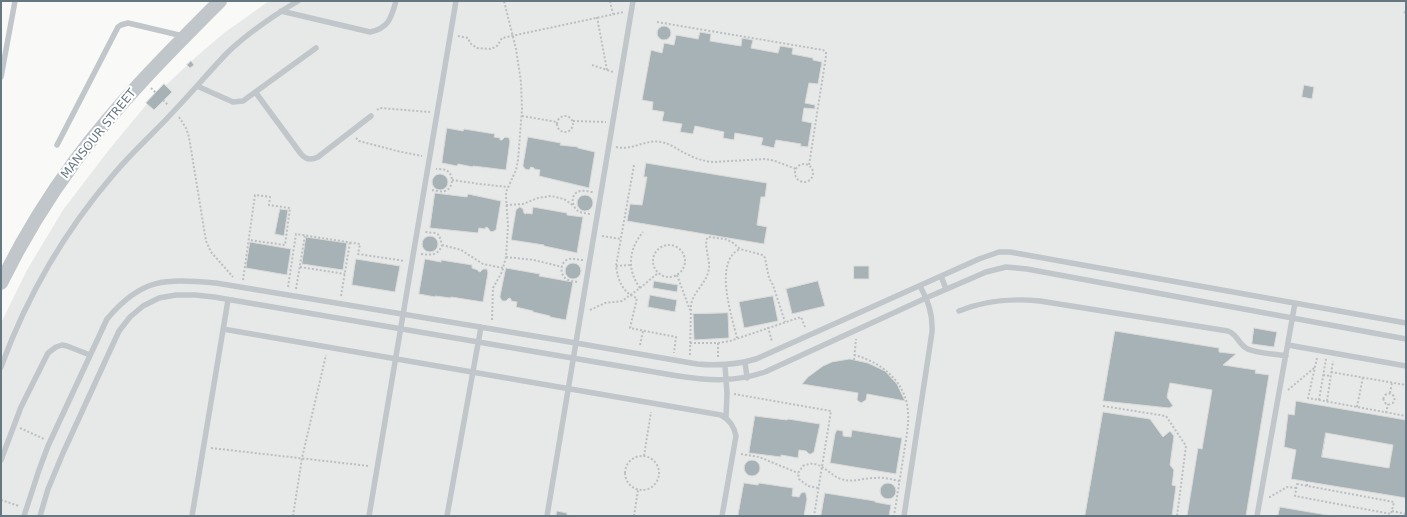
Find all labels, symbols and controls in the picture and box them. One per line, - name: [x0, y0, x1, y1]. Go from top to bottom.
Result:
- street label: MANSOUR STREET: [58, 86, 140, 182]

